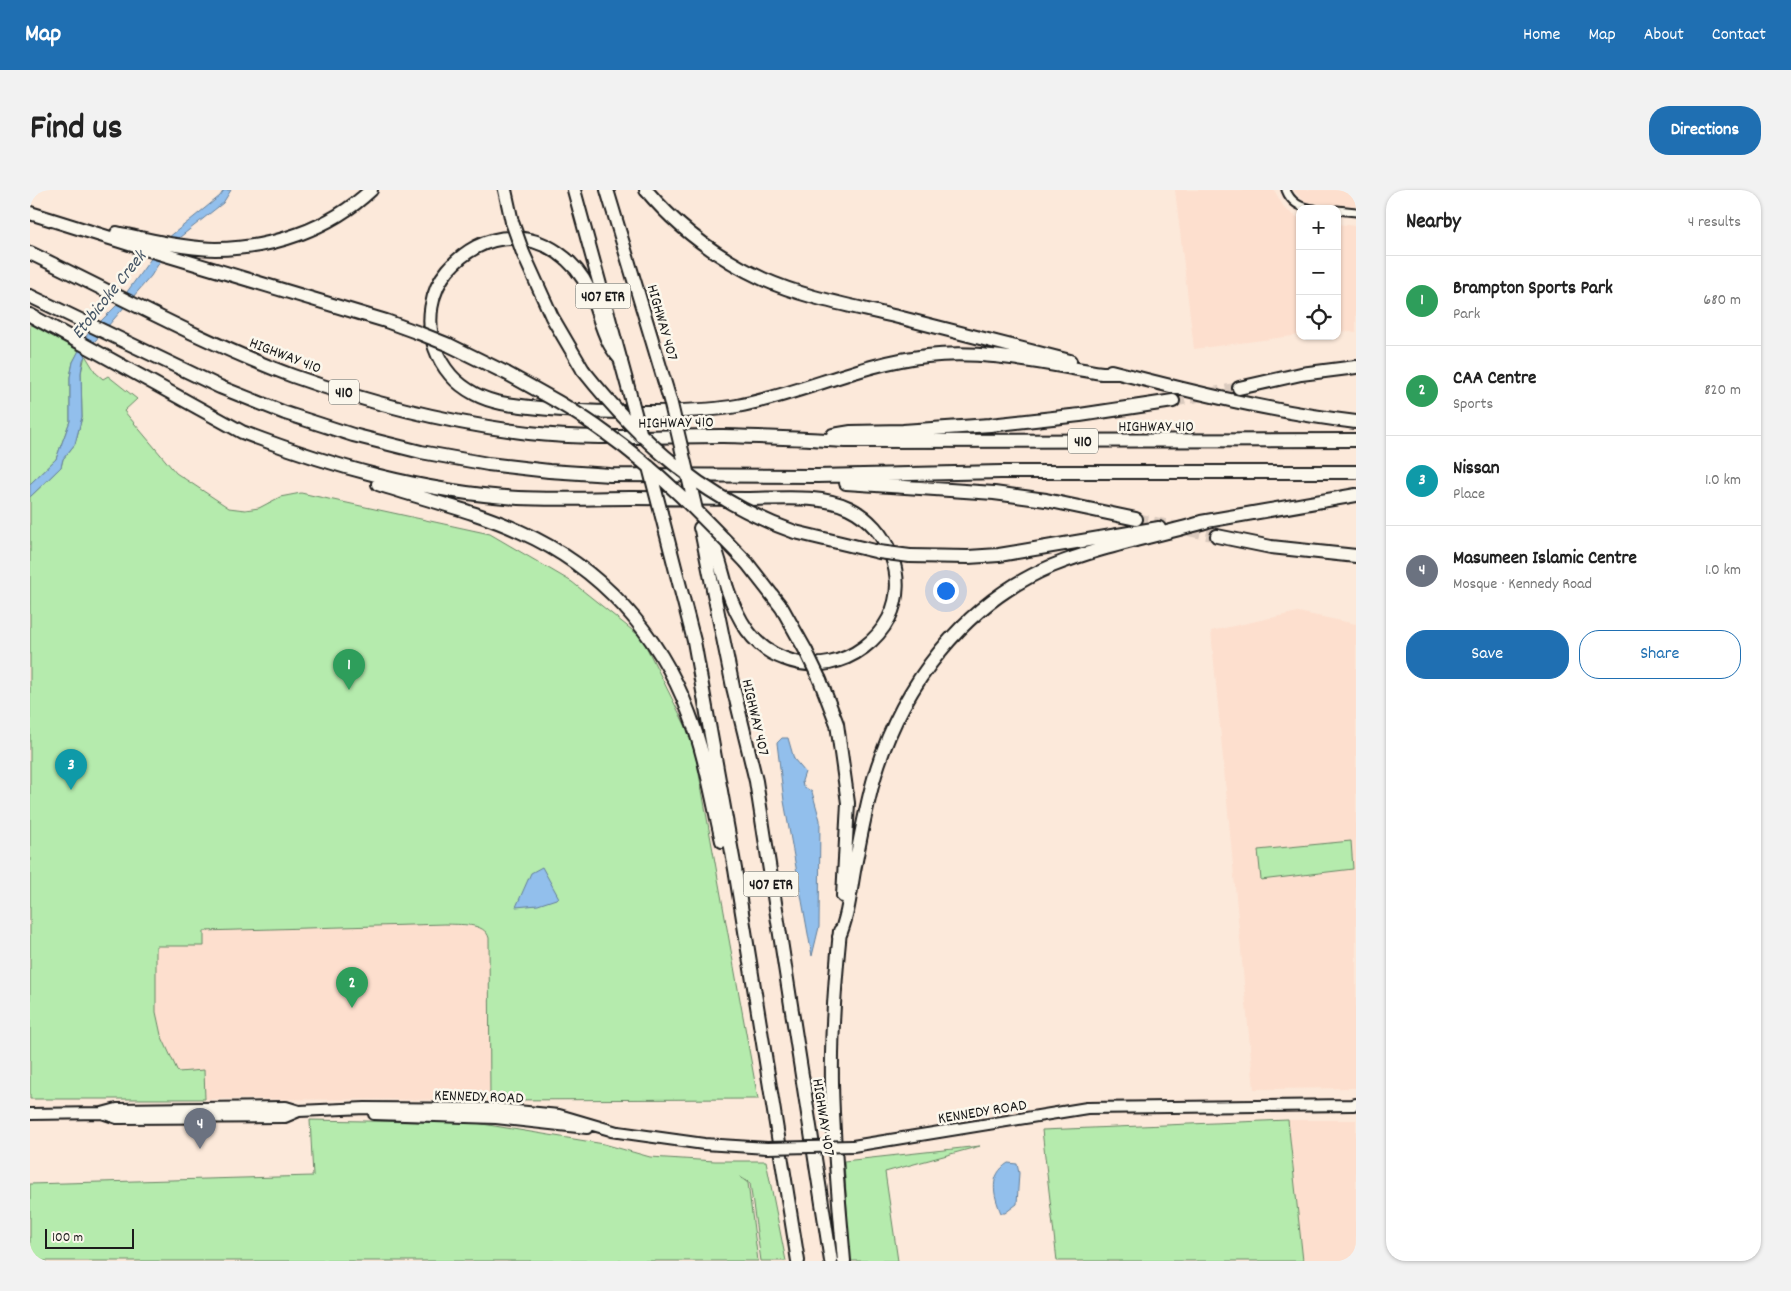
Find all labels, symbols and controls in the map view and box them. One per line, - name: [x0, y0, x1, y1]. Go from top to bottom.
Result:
- text: Map: [25, 18, 61, 52]
- text: Home: [1523, 23, 1560, 48]
- text: Map: [1588, 23, 1616, 48]
- text: About: [1644, 23, 1684, 48]
- text: Contact: [1712, 23, 1766, 48]
- text: Find us: [30, 105, 122, 155]
- button: Directions: [1649, 106, 1761, 155]
- map controls: [1296, 205, 1341, 340]
- button: +: [1296, 205, 1341, 250]
- text: Nearby: [1406, 208, 1461, 238]
- text: 4 results: [1688, 211, 1741, 234]
- water label: Etobicoke Creek: [66, 245, 154, 345]
- button: −: [1296, 250, 1341, 295]
- text: Brampton Sports Park: [1453, 276, 1613, 303]
- street label: HIGHWAY 407: [640, 282, 683, 364]
- road number: 407 ETR: [576, 284, 630, 308]
- text: 1: [1420, 289, 1424, 312]
- text: 680 m: [1703, 289, 1741, 312]
- button: locate: [1296, 295, 1341, 340]
- text: Park: [1453, 303, 1480, 326]
- street label: HIGHWAY 410: [246, 332, 325, 381]
- text: CAA Centre: [1453, 366, 1536, 393]
- text: 2: [1419, 379, 1426, 402]
- text: 820 m: [1704, 379, 1741, 402]
- road number: 410: [329, 380, 359, 404]
- text: Sports: [1453, 393, 1493, 416]
- street label: HIGHWAY 410: [638, 411, 714, 436]
- street label: HIGHWAY 410: [1118, 416, 1194, 439]
- road number: 410: [1068, 428, 1098, 454]
- text: Nissan: [1453, 456, 1500, 483]
- text: 3: [1418, 469, 1426, 492]
- text: 1.0 km: [1705, 469, 1741, 492]
- text: Place: [1453, 483, 1485, 506]
- text: Masumeen Islamic Centre: [1453, 546, 1637, 573]
- text: 4: [1419, 559, 1425, 582]
- text: 1.0 km: [1705, 559, 1741, 582]
- text: Mosque · Kennedy Road: [1453, 573, 1592, 596]
- your location: [933, 578, 959, 604]
- button: Save: [1406, 630, 1569, 679]
- button: Share: [1579, 630, 1741, 679]
- pin: 1: [333, 649, 365, 690]
- street label: HIGHWAY 407: [735, 677, 775, 758]
- pin: 3: [55, 749, 87, 790]
- road number: 407 ETR: [744, 872, 798, 896]
- pin: 2: [336, 967, 368, 1008]
- street label: HIGHWAY 407: [805, 1077, 840, 1158]
- street label: KENNEDY ROAD: [434, 1084, 524, 1111]
- street label: KENNEDY ROAD: [936, 1094, 1028, 1131]
- pin: 4: [184, 1108, 216, 1149]
- scale bar: [45, 1226, 134, 1249]
- text: 100 m: [52, 1228, 83, 1248]

